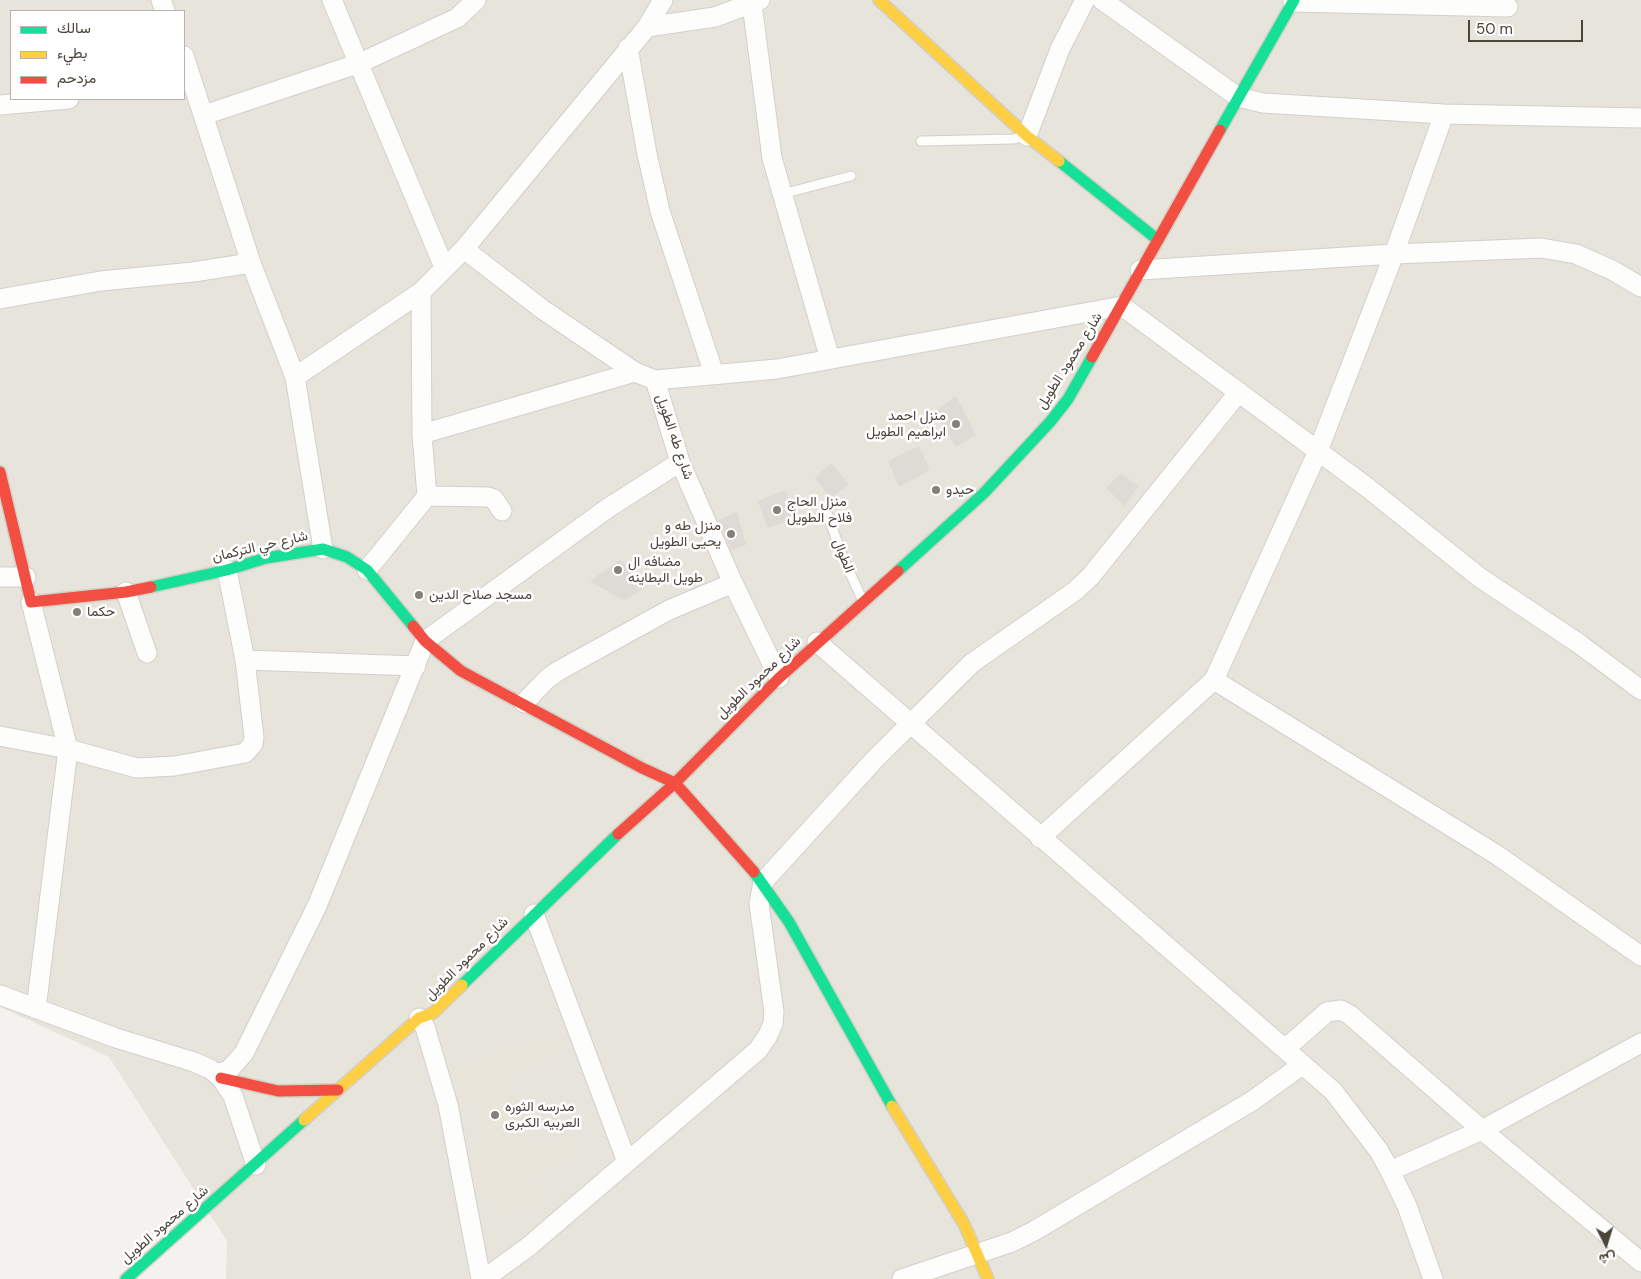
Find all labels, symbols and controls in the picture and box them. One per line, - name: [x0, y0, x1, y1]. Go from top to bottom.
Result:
- legend: [10, 10, 185, 100]
- scale bar: [1471, 10, 1586, 42]
- text: سالك: [57, 18, 91, 38]
- text: 50 m: [1476, 19, 1513, 39]
- text: بطيء: [57, 43, 87, 63]
- text: مزدحم: [57, 68, 96, 88]
- street label: شارع محمود الطويل: [1034, 310, 1106, 412]
- street label: شارع طه الطويل: [652, 392, 696, 482]
- place label: منزل احمد ابراهيم الطويل: [866, 408, 946, 441]
- marker: منزل احمد ابراهيم الطويل: [950, 418, 962, 430]
- place label: حيدو: [946, 482, 974, 498]
- marker: حيدو: [930, 484, 942, 496]
- place label: منزل الحاج فلاح الطويل: [787, 494, 852, 526]
- marker: منزل الحاج فلاح الطويل: [771, 504, 783, 516]
- place label: منزل طه و يحيى الطويل: [650, 518, 721, 550]
- street label: شارع حي التركمان: [210, 528, 310, 566]
- marker: منزل طه و يحيى الطويل: [725, 528, 737, 540]
- street label: الطوال: [829, 537, 857, 575]
- place label: مضافه ال طويل البطاينه: [628, 554, 703, 586]
- marker: مضافه ال طويل البطاينه: [612, 564, 624, 576]
- place label: مسجد صلاح الدين: [429, 587, 532, 603]
- marker: مسجد صلاح الدين: [413, 589, 425, 601]
- place label: حكما: [87, 604, 115, 620]
- marker: حكما: [71, 606, 83, 618]
- street label: شارع محمود الطويل: [713, 633, 805, 723]
- street label: شارع محمود الطويل: [422, 914, 512, 1004]
- place label: مدرسه الثوره العربيه الكبرى: [505, 1099, 580, 1132]
- marker: مدرسه الثوره العربيه الكبرى: [489, 1109, 501, 1121]
- street label: شارع محمود الطويل: [118, 1182, 212, 1268]
- north arrow: [1581, 1219, 1631, 1269]
- text: ش: [1598, 1249, 1616, 1269]

